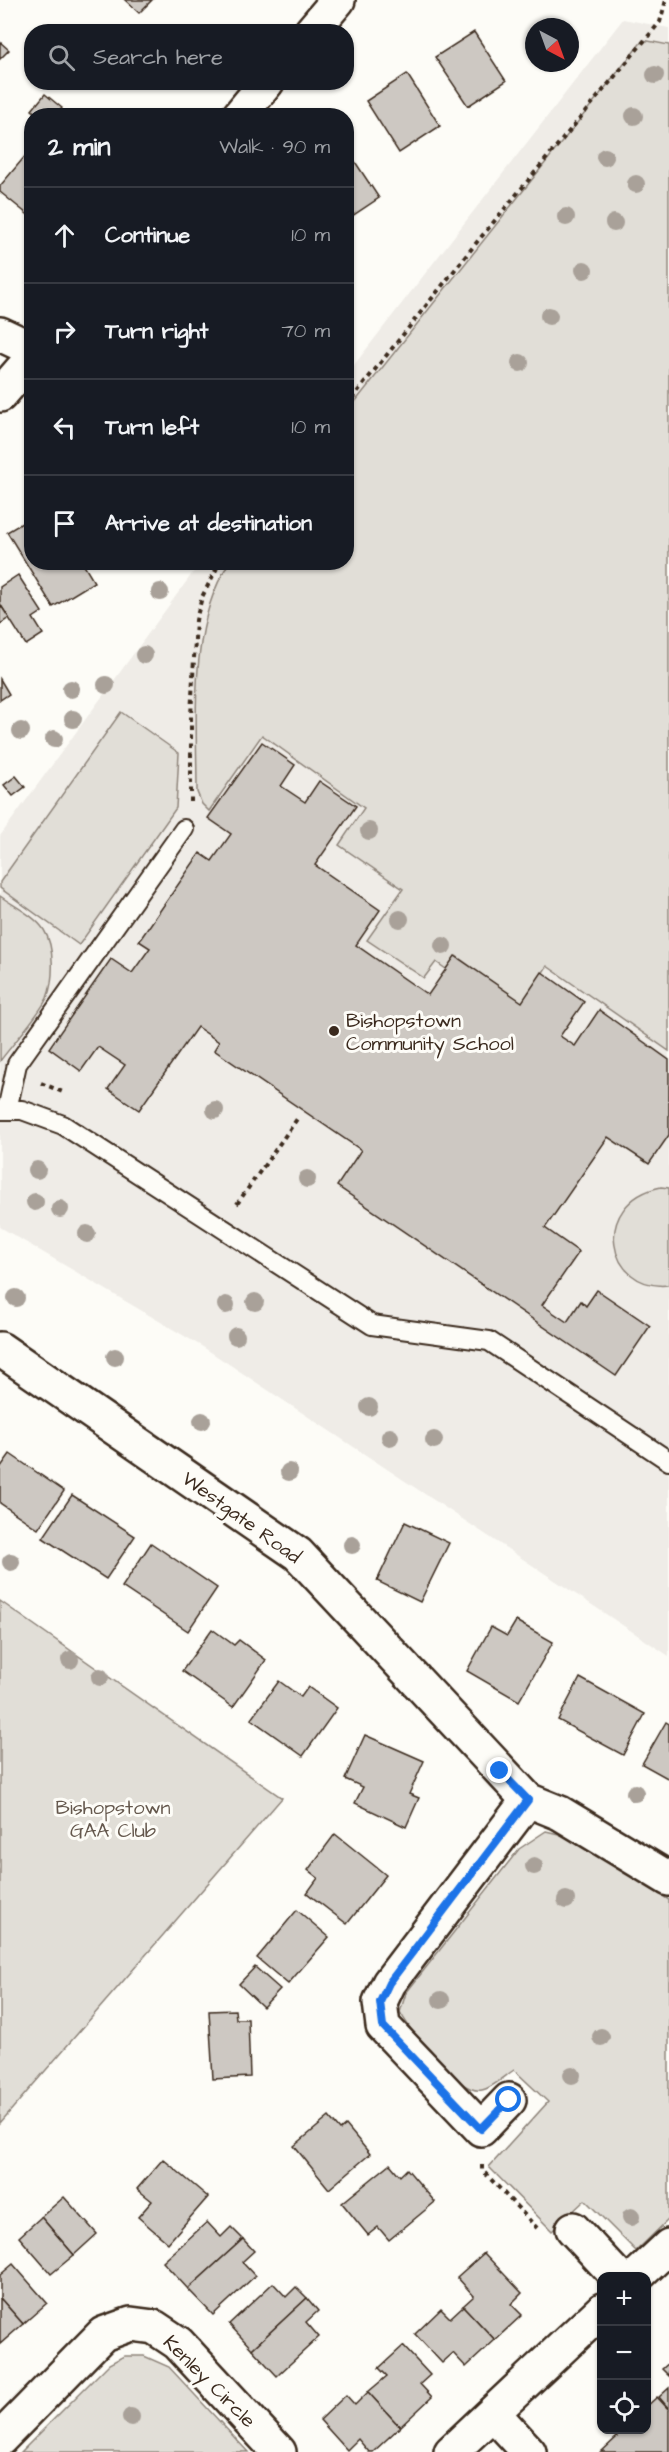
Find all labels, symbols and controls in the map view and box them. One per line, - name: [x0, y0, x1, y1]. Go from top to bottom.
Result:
- north arrow: [525, 18, 579, 72]
- search box: [24, 24, 354, 90]
- icon: search: [45, 41, 78, 74]
- text: Search here: [93, 42, 223, 73]
- text: 2 min: [48, 129, 110, 165]
- text: Walk · 90 m: [219, 133, 330, 161]
- icon: ahead: [48, 219, 81, 252]
- text: Continue: [105, 220, 190, 251]
- text: 10 m: [291, 221, 330, 249]
- icon: right: [48, 315, 81, 348]
- text: Turn right: [105, 316, 208, 347]
- text: 70 m: [282, 317, 330, 345]
- icon: left: [48, 411, 81, 444]
- text: Turn left: [105, 412, 199, 443]
- text: 10 m: [291, 413, 330, 441]
- icon: arrive: [48, 507, 81, 540]
- text: Arrive at destination: [105, 508, 312, 539]
- place label: Bishopstown Community School: [346, 1007, 514, 1059]
- marker: Bishopstown Community School: [327, 1024, 341, 1038]
- street label: Westgate Road: [176, 1465, 307, 1571]
- route end: [486, 1757, 512, 1783]
- park label: Bishopstown GAA Club: [55, 1794, 171, 1845]
- route start: [495, 2086, 521, 2112]
- map controls: [597, 2272, 651, 2434]
- button: +: [597, 2272, 651, 2326]
- button: −: [597, 2326, 651, 2380]
- street label: Kenley Circle: [156, 2329, 262, 2435]
- button: locate: [597, 2380, 651, 2434]

